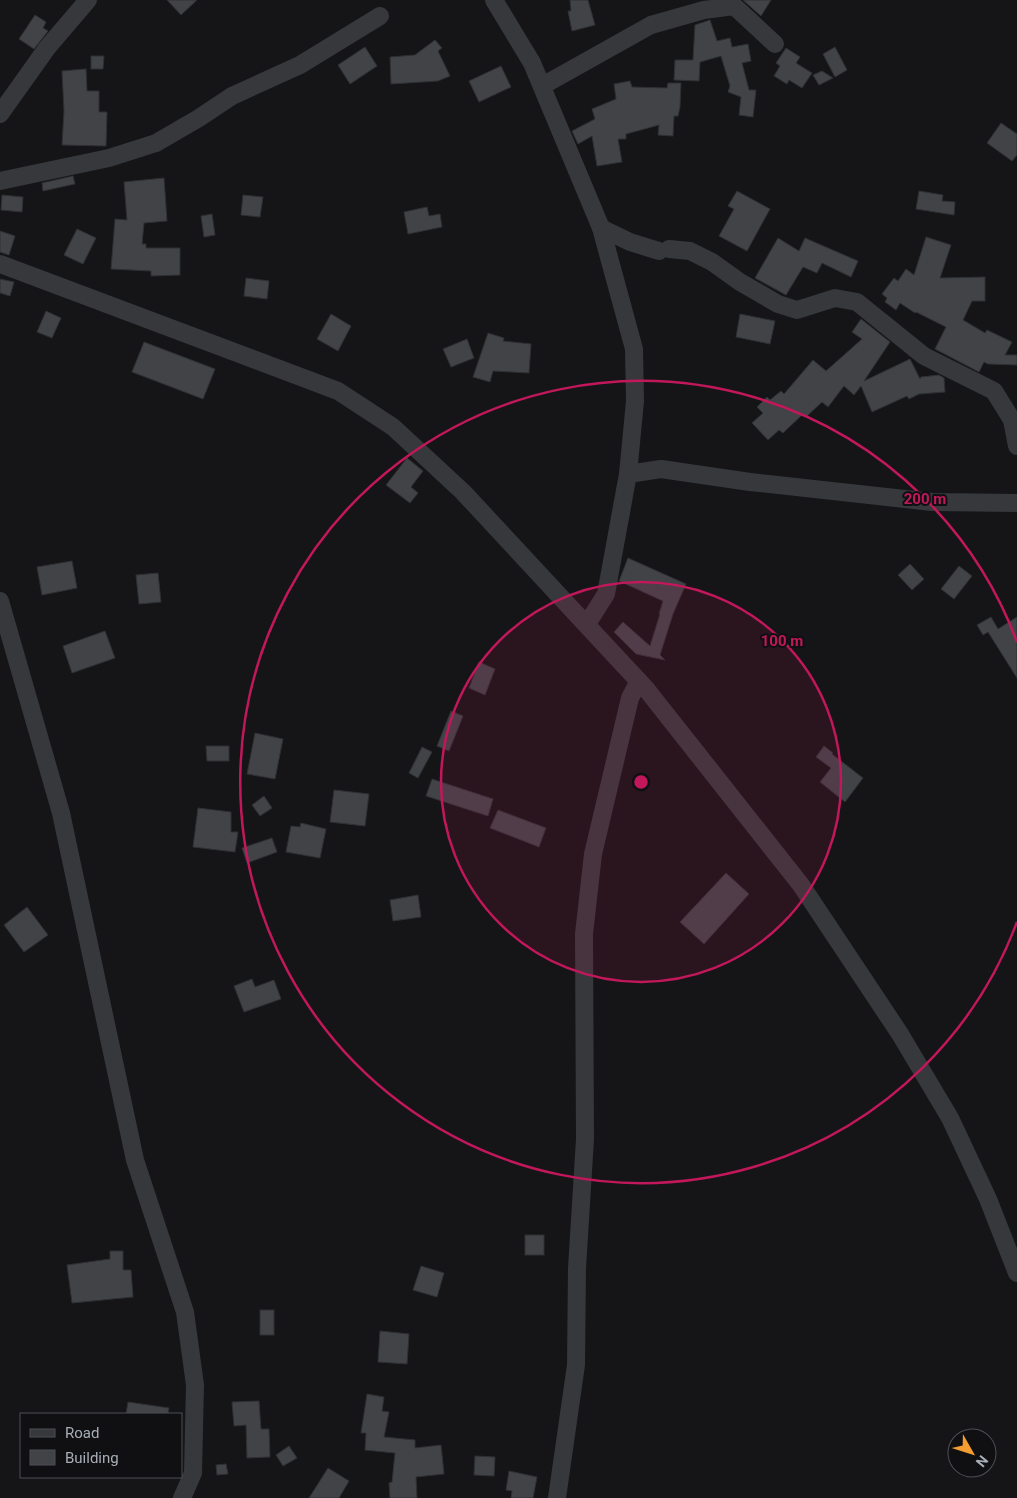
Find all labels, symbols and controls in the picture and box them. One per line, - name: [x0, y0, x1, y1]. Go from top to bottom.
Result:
- text: 200 m: [904, 490, 946, 508]
- text: 100 m: [761, 632, 803, 650]
- centre of rings: [632, 773, 650, 791]
- legend: [20, 1413, 182, 1478]
- text: Road: [65, 1424, 99, 1442]
- north arrow: [947, 1428, 997, 1478]
- text: Building: [65, 1449, 119, 1467]
- text: N: [973, 1452, 991, 1470]

